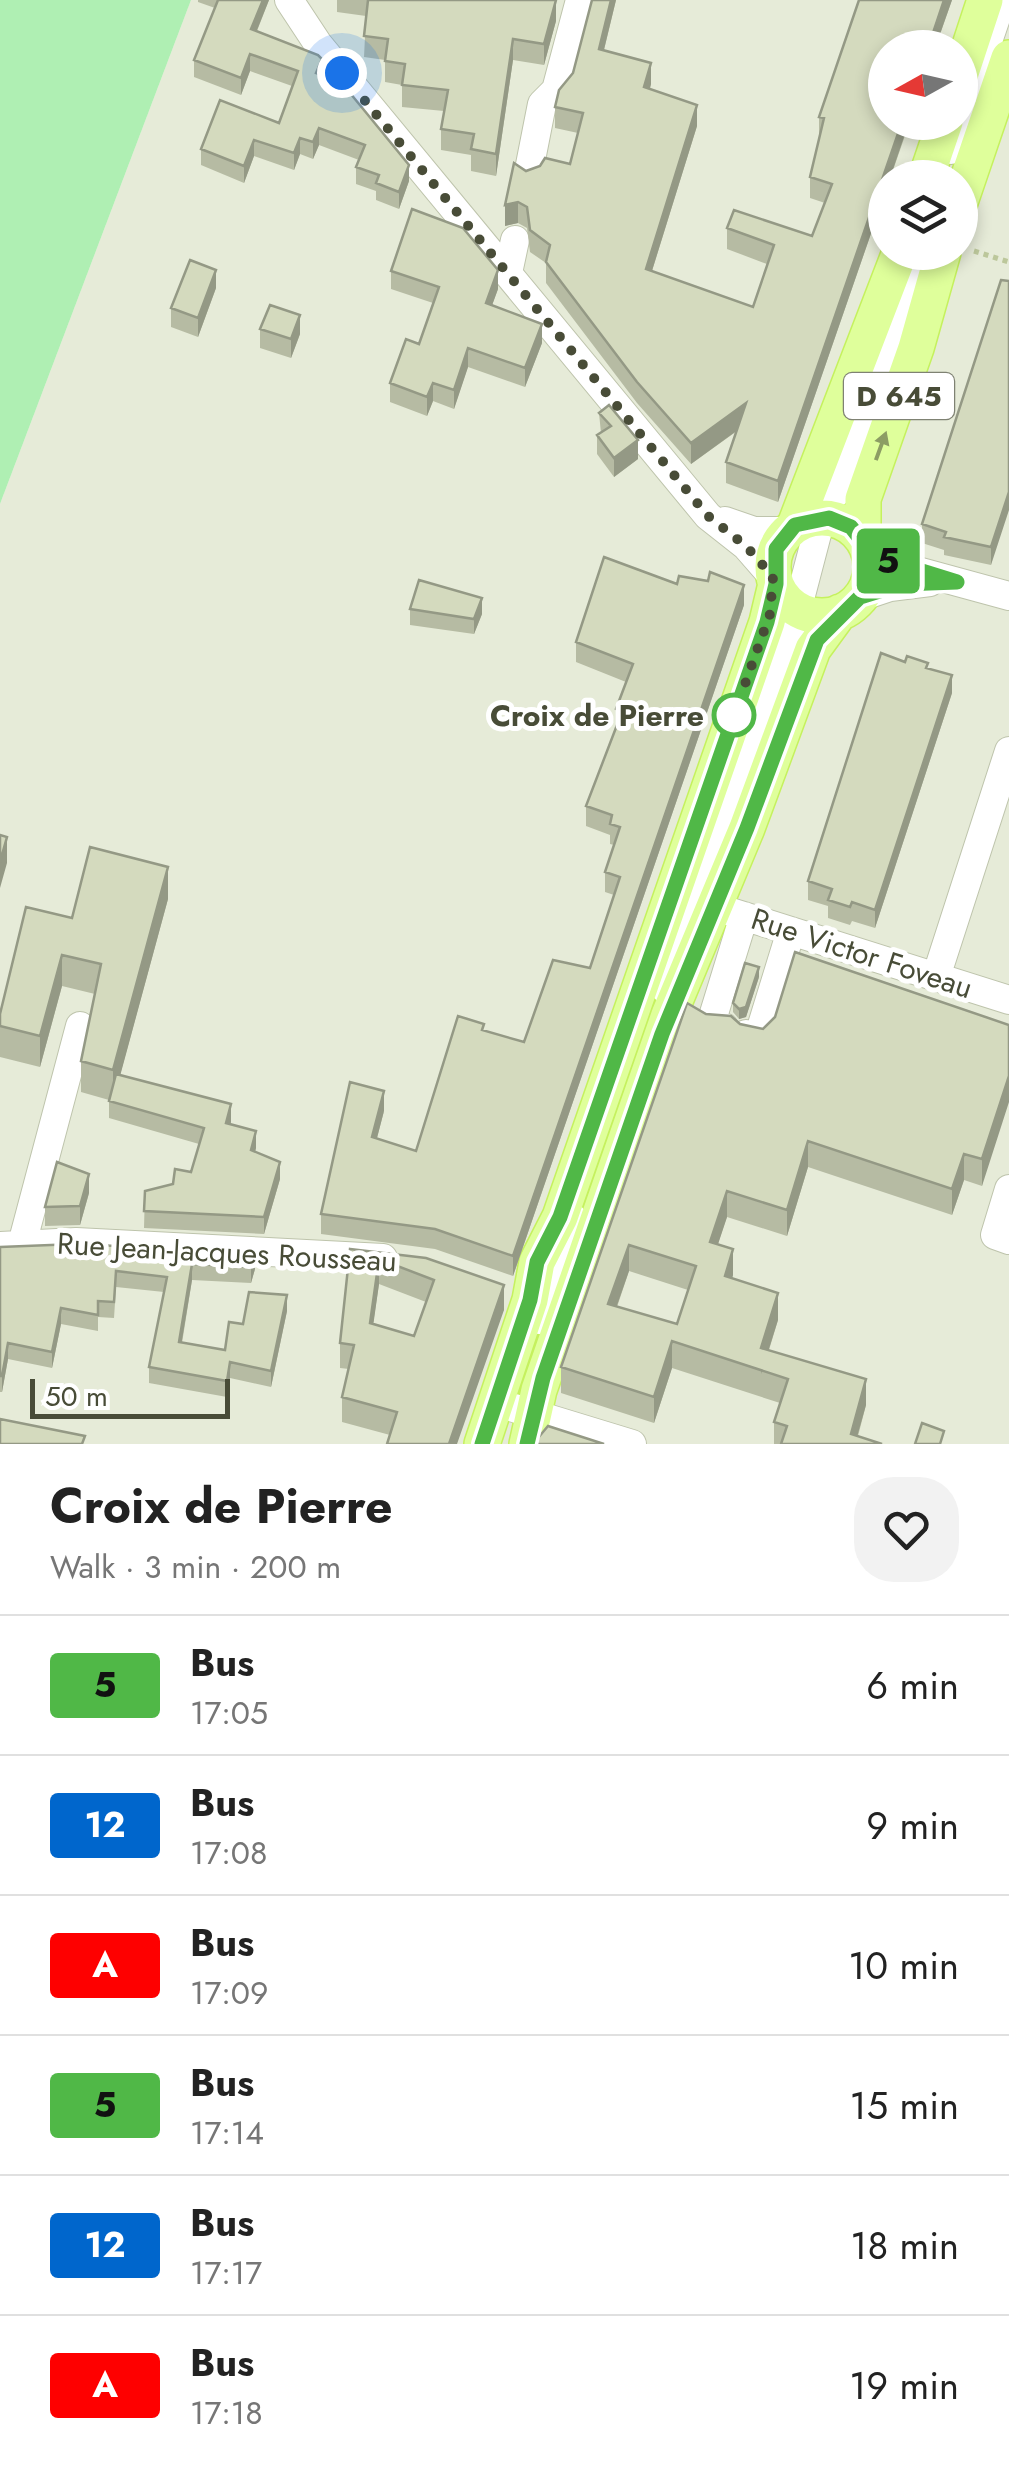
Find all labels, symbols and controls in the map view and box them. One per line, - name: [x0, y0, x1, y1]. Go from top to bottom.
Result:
- north arrow: [868, 30, 978, 140]
- map controls: [868, 30, 978, 270]
- your location: [317, 48, 367, 98]
- button: layers: [868, 160, 978, 270]
- road number: D 645: [844, 373, 954, 419]
- one-way arrow: [874, 431, 889, 461]
- line badge: 5: [856, 528, 920, 594]
- text: 5: [877, 536, 899, 586]
- place label: Croix de Pierre: [490, 694, 704, 737]
- marker: Croix de Pierre: [713, 694, 755, 736]
- street label: Rue Victor Foveau: [746, 897, 978, 1009]
- street label: Rue Jean-Jacques Rousseau: [56, 1222, 398, 1282]
- scale bar: [30, 1374, 230, 1418]
- text: 50 m: [45, 1376, 108, 1417]
- text: Croix de Pierre: [50, 1472, 393, 1541]
- button: heart: [854, 1477, 959, 1582]
- text: Walk · 3 min · 200 m: [50, 1544, 341, 1590]
- text: Bus: [190, 1635, 254, 1690]
- text: 6 min: [866, 1658, 959, 1713]
- text: 5: [94, 1660, 116, 1710]
- text: 17:05: [190, 1690, 268, 1736]
- text: Bus: [190, 1775, 254, 1830]
- text: 9 min: [866, 1798, 959, 1853]
- text: 12: [85, 1800, 125, 1850]
- text: 17:08: [190, 1830, 267, 1876]
- text: Bus: [190, 1915, 254, 1970]
- text: 10 min: [848, 1938, 959, 1993]
- text: A: [92, 1940, 118, 1990]
- text: 17:09: [190, 1970, 268, 2016]
- text: Bus: [190, 2055, 254, 2110]
- text: 15 min: [850, 2078, 959, 2133]
- text: 5: [94, 2080, 116, 2130]
- text: 17:14: [190, 2110, 264, 2156]
- text: Bus: [190, 2195, 254, 2250]
- text: 18 min: [850, 2218, 959, 2273]
- text: 12: [85, 2220, 125, 2270]
- text: 17:17: [190, 2250, 262, 2296]
- text: Bus: [190, 2335, 254, 2390]
- text: 19 min: [849, 2358, 959, 2413]
- text: A: [92, 2360, 118, 2410]
- text: 17:18: [190, 2390, 263, 2436]

